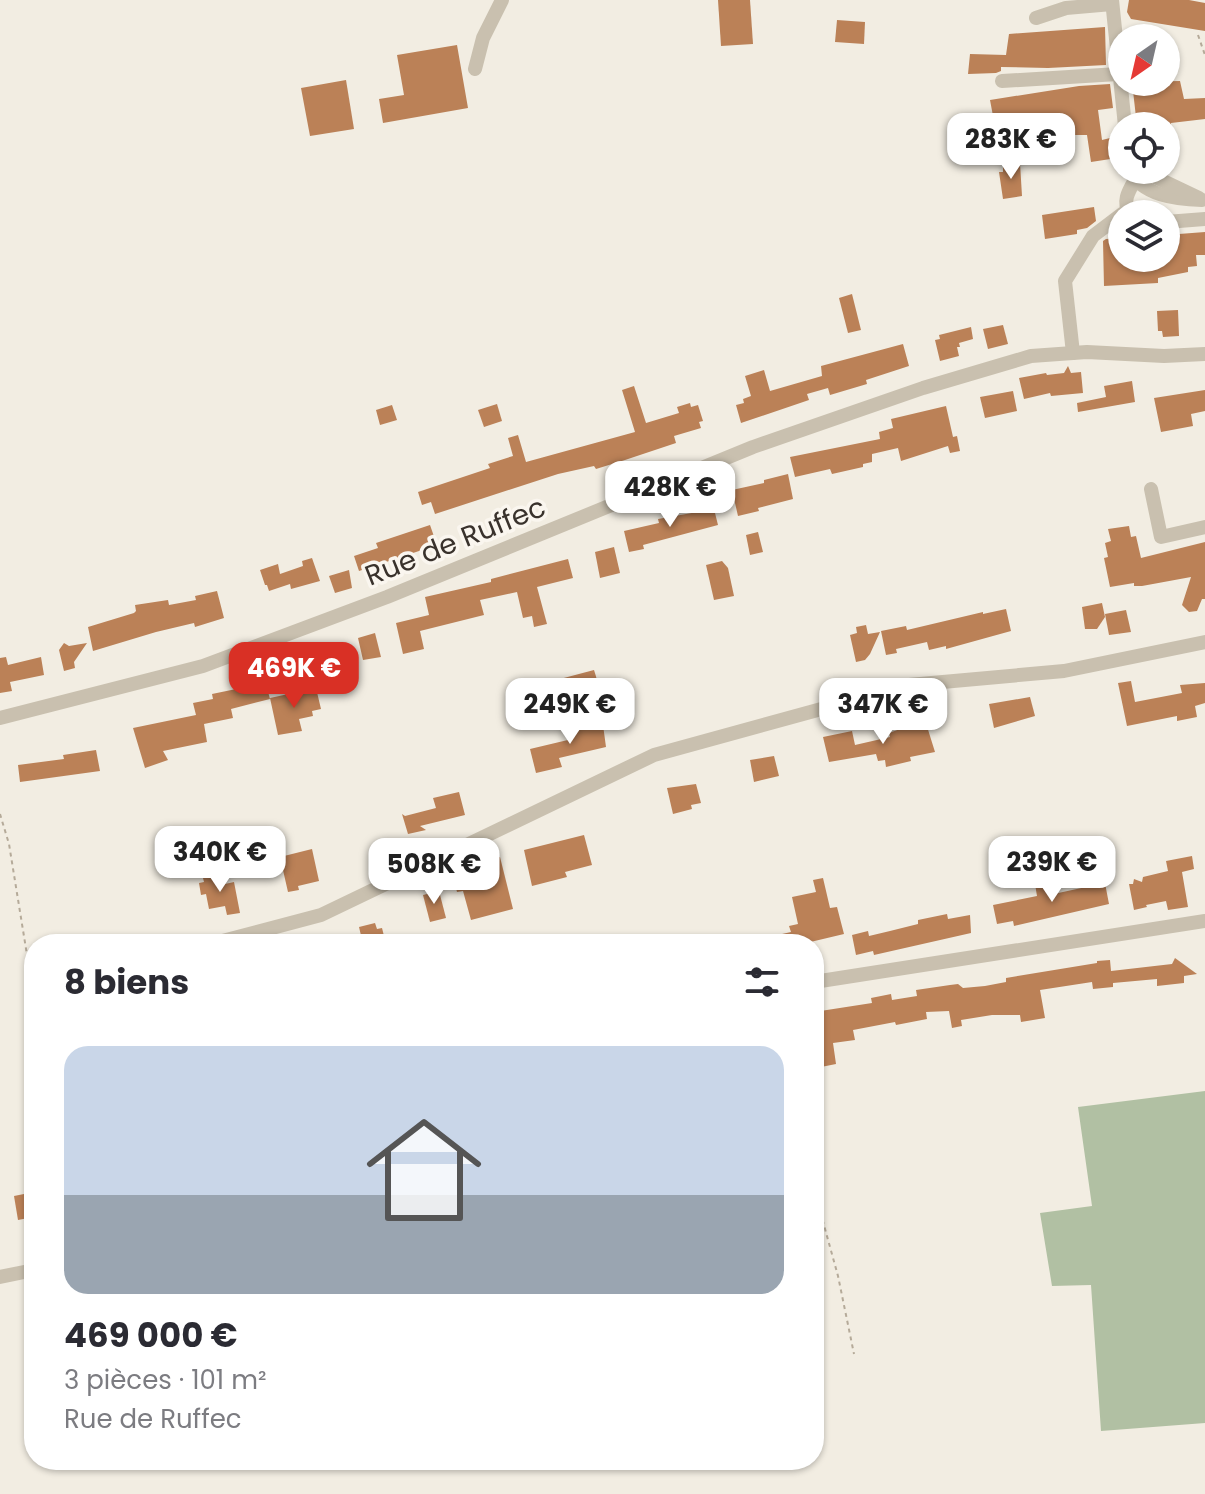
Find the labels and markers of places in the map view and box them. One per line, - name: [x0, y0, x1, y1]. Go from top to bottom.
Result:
- pin: 283K €: [946, 113, 1076, 181]
- pin: 428K €: [605, 461, 735, 529]
- pin: 469K €: [229, 642, 359, 710]
- pin: 249K €: [505, 678, 635, 746]
- pin: 347K €: [818, 678, 948, 746]
- pin: 340K €: [155, 826, 285, 894]
- pin: 239K €: [987, 836, 1117, 904]
- pin: 508K €: [369, 838, 499, 906]

